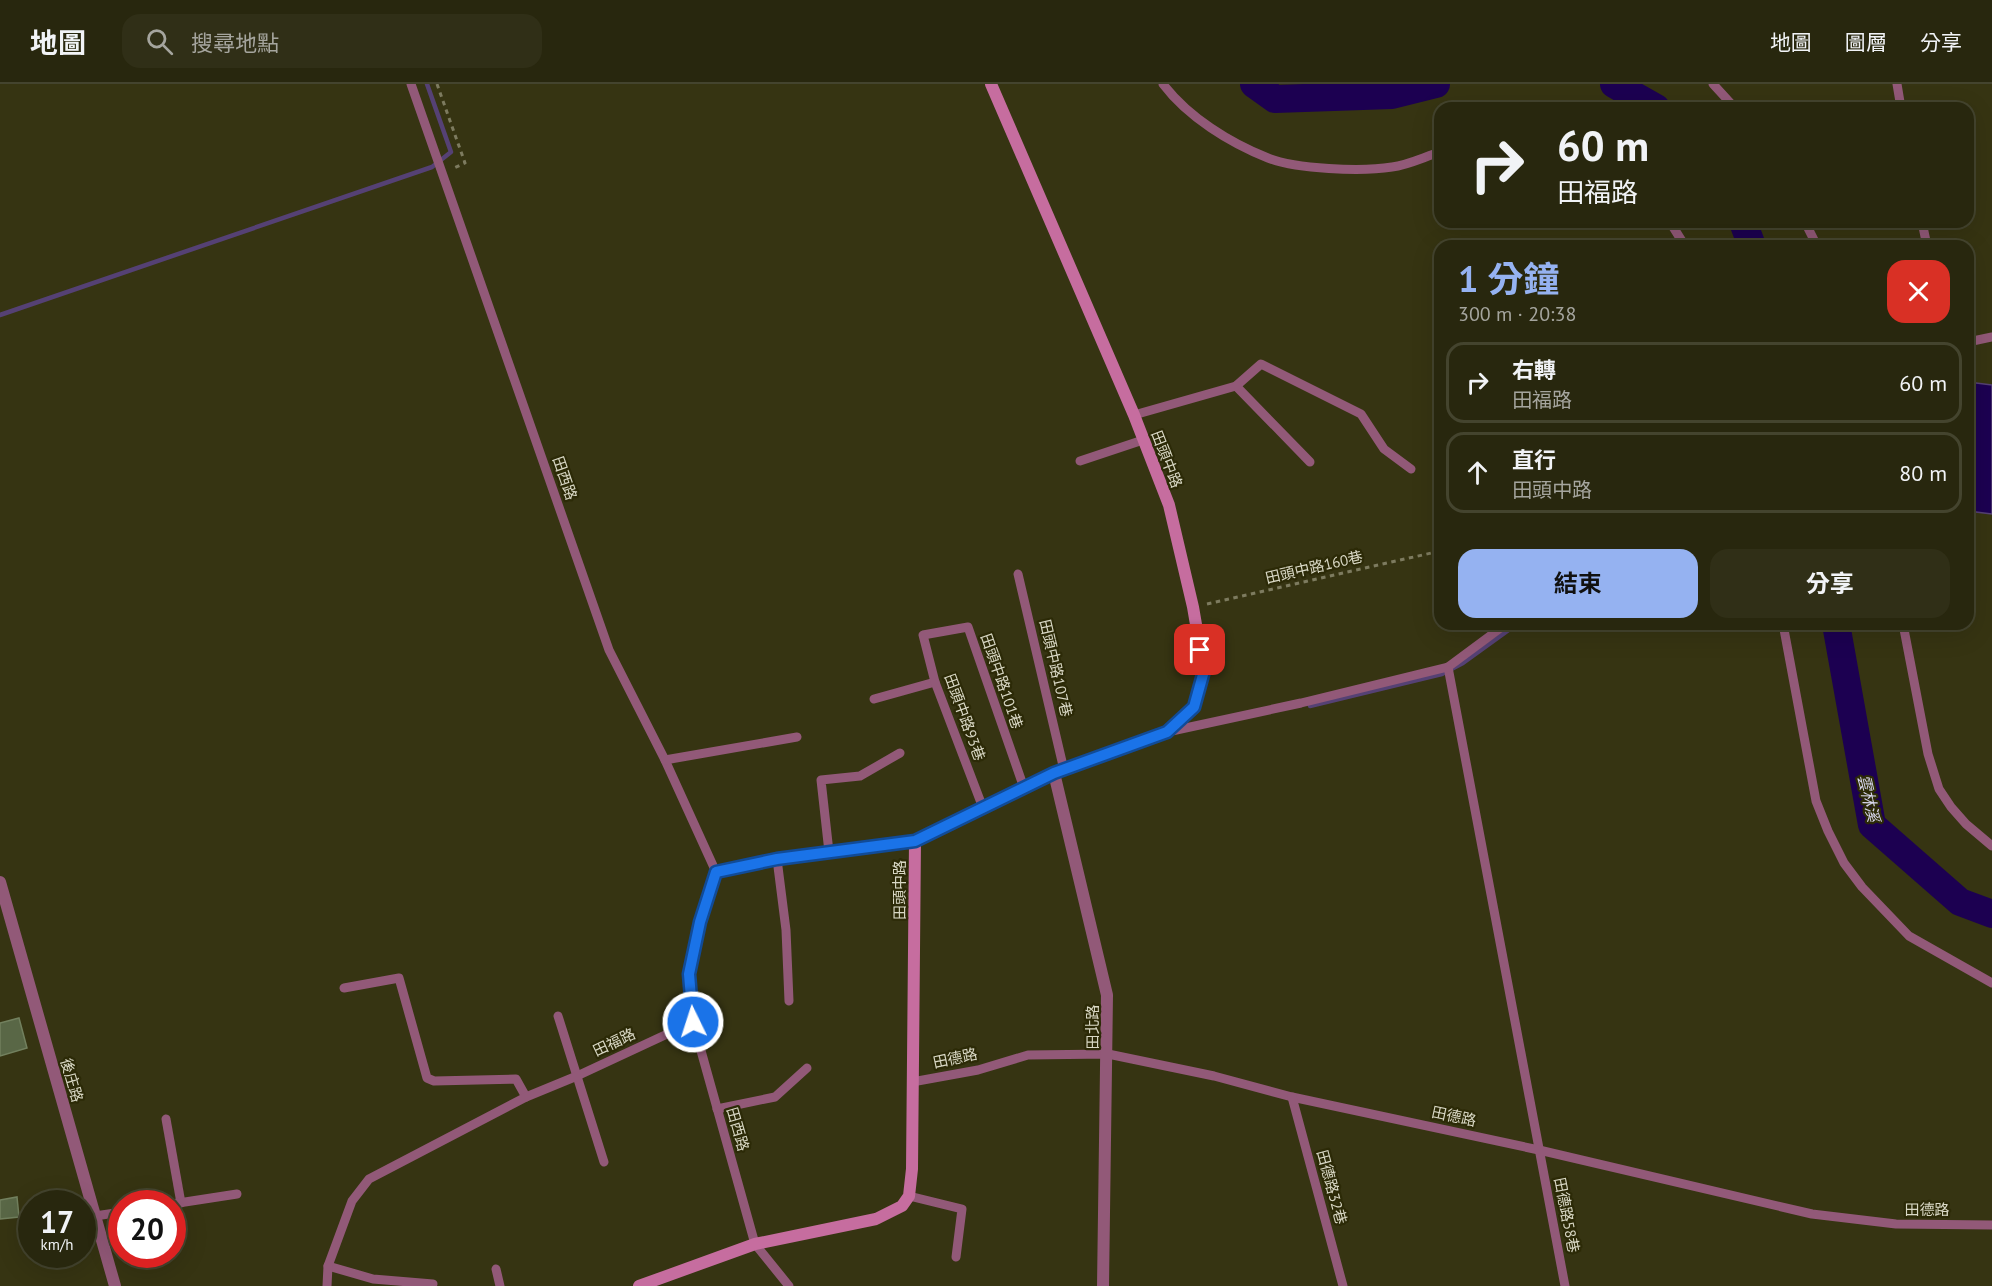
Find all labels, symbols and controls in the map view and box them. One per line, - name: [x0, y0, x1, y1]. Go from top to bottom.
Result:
- search box: [122, 14, 542, 68]
- text: 地圖: [30, 24, 86, 61]
- icon: search: [143, 25, 176, 58]
- text: 搜尋地點: [191, 29, 279, 57]
- text: 地圖: [1770, 29, 1812, 56]
- text: 圖層: [1845, 29, 1887, 56]
- text: 分享: [1920, 29, 1962, 56]
- text: 60 m: [1557, 118, 1649, 173]
- icon: right: [1458, 126, 1536, 204]
- text: 田福路: [1557, 175, 1638, 209]
- text: 1 分鐘: [1458, 255, 1560, 302]
- button: close: [1887, 260, 1950, 323]
- text: 300 m · 20:38: [1458, 301, 1576, 327]
- text: 右轉: [1512, 356, 1556, 384]
- icon: right: [1461, 366, 1494, 399]
- text: 60 m: [1899, 369, 1947, 397]
- text: 田福路: [1512, 387, 1572, 413]
- street label: 田頭中路: [1147, 428, 1187, 490]
- text: 直行: [1512, 446, 1556, 474]
- street label: 田西路: [549, 454, 581, 502]
- icon: ahead: [1461, 456, 1494, 489]
- text: 80 m: [1899, 459, 1947, 487]
- text: 田頭中路: [1512, 477, 1592, 503]
- street label: 田頭中路160巷: [1263, 547, 1365, 587]
- button: 結束: [1458, 549, 1698, 618]
- button: 分享: [1710, 549, 1950, 618]
- street label: 田頭中路107巷: [1036, 617, 1076, 719]
- pin: [1174, 624, 1225, 675]
- street label: 田頭中路101巷: [977, 631, 1027, 731]
- icon: arrive: [1183, 633, 1216, 666]
- street label: 田頭中路93巷: [940, 671, 990, 763]
- water label: 雲林溪: [1854, 772, 1885, 826]
- street label: 田頭中路: [890, 860, 909, 920]
- position arrow: [661, 990, 725, 1054]
- street label: 田北路: [1083, 1004, 1102, 1050]
- street label: 田福路: [590, 1024, 638, 1060]
- street label: 田德路: [931, 1044, 979, 1072]
- street label: 後庄路: [57, 1056, 87, 1104]
- street label: 田德路: [1430, 1102, 1478, 1130]
- street label: 田西路: [723, 1105, 753, 1153]
- street label: 田德路32巷: [1313, 1148, 1351, 1226]
- street label: 田德路58巷: [1550, 1176, 1584, 1254]
- speed limit sign: 20: [108, 1190, 186, 1268]
- street label: 田德路: [1904, 1200, 1950, 1219]
- text: 17: [40, 1202, 74, 1241]
- text: km/h: [41, 1235, 73, 1254]

